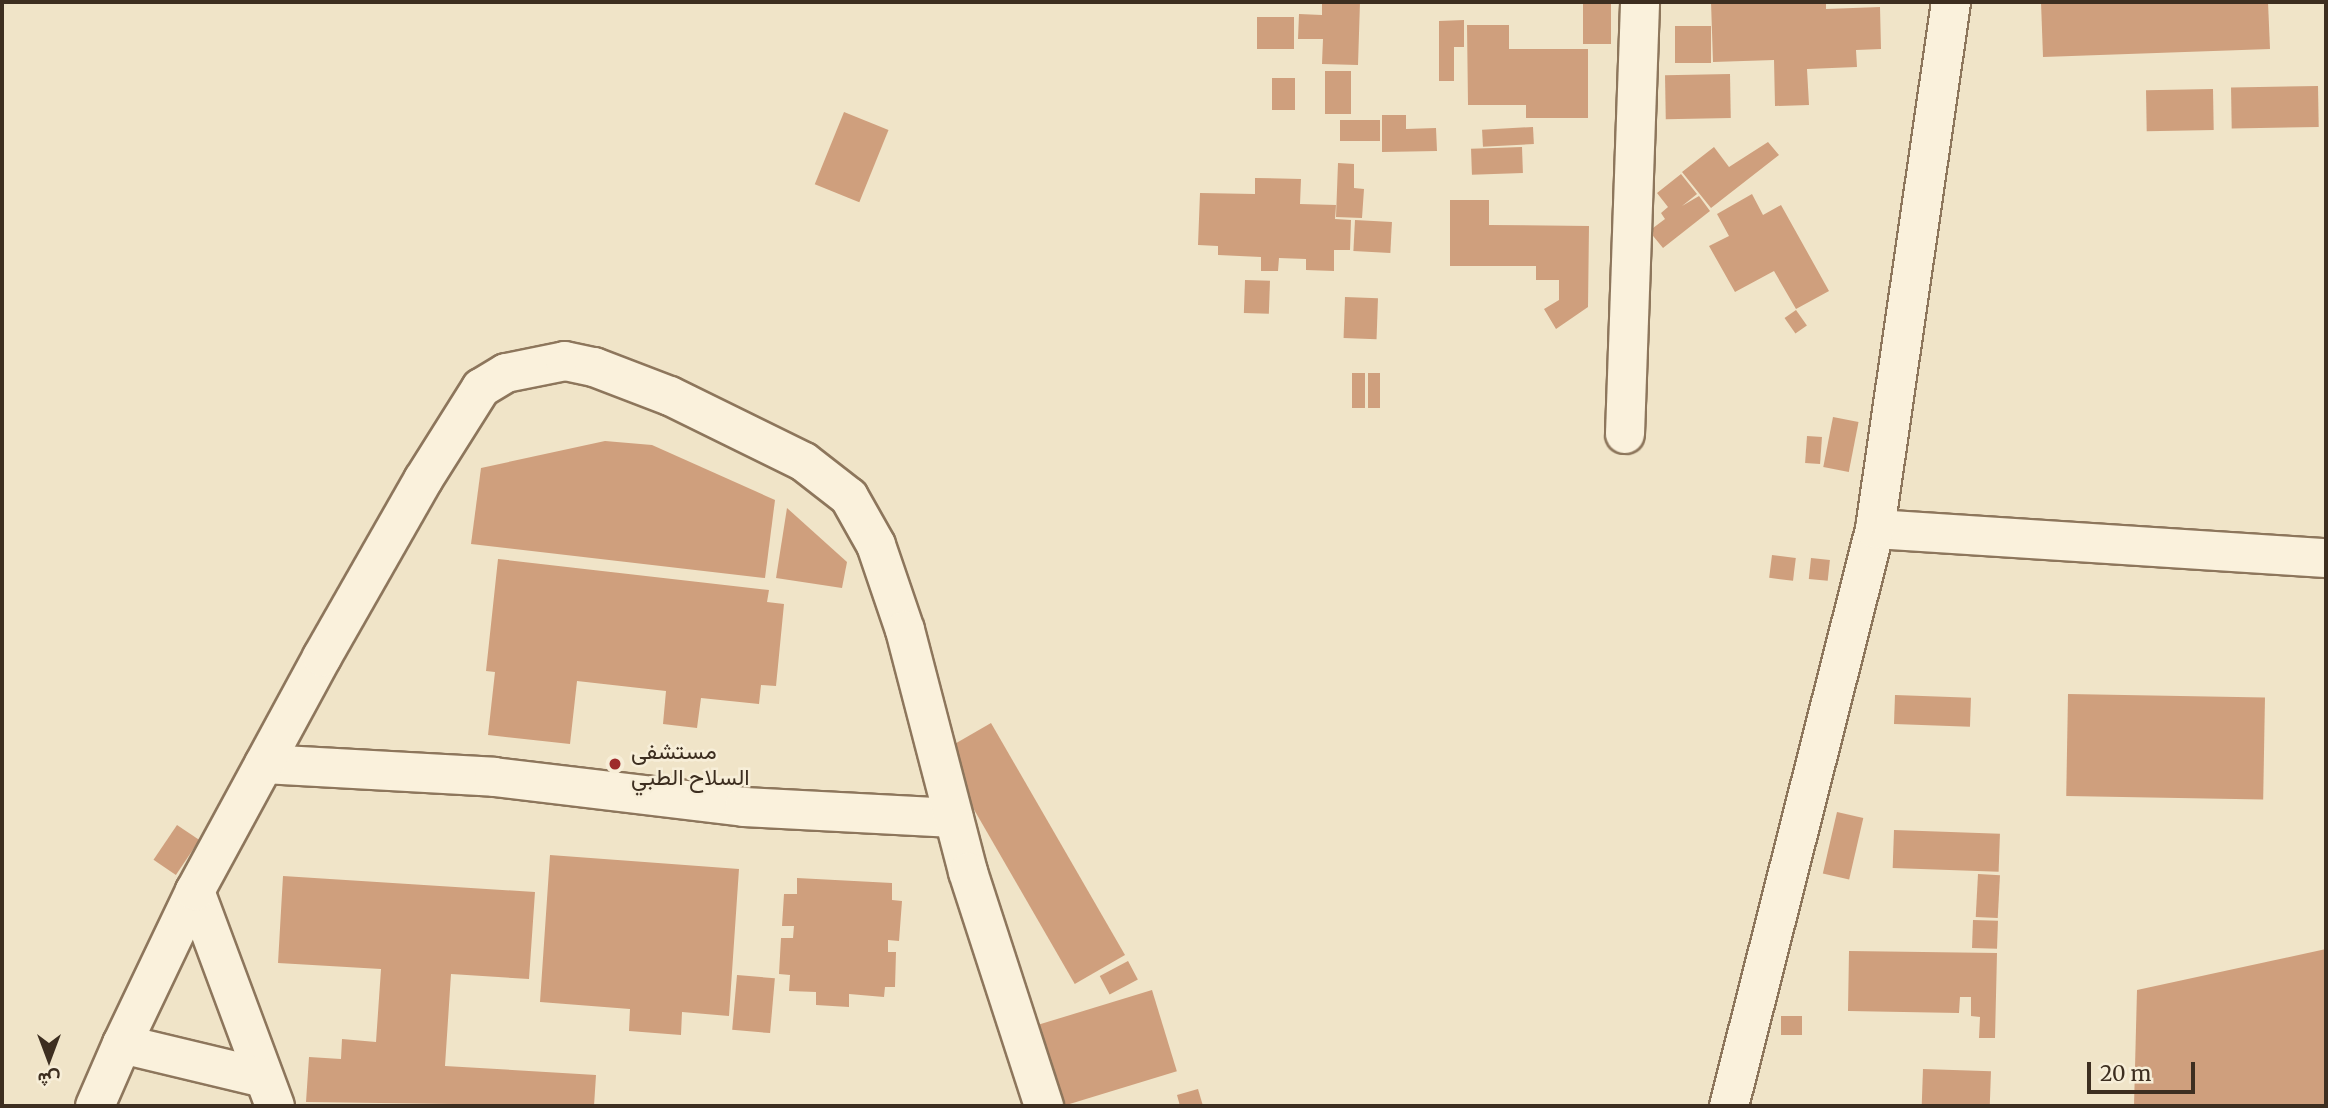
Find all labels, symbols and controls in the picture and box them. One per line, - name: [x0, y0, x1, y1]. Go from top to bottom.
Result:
- place label: مستشفى السلاح الطبي: [631, 737, 750, 791]
- marker: مستشفى السلاح الطبي: [605, 754, 625, 774]
- north arrow: [14, 1024, 84, 1094]
- scale bar: [2090, 1048, 2198, 1092]
- text: 20 m: [2100, 1060, 2151, 1087]
- text: ش: [38, 1068, 60, 1092]

